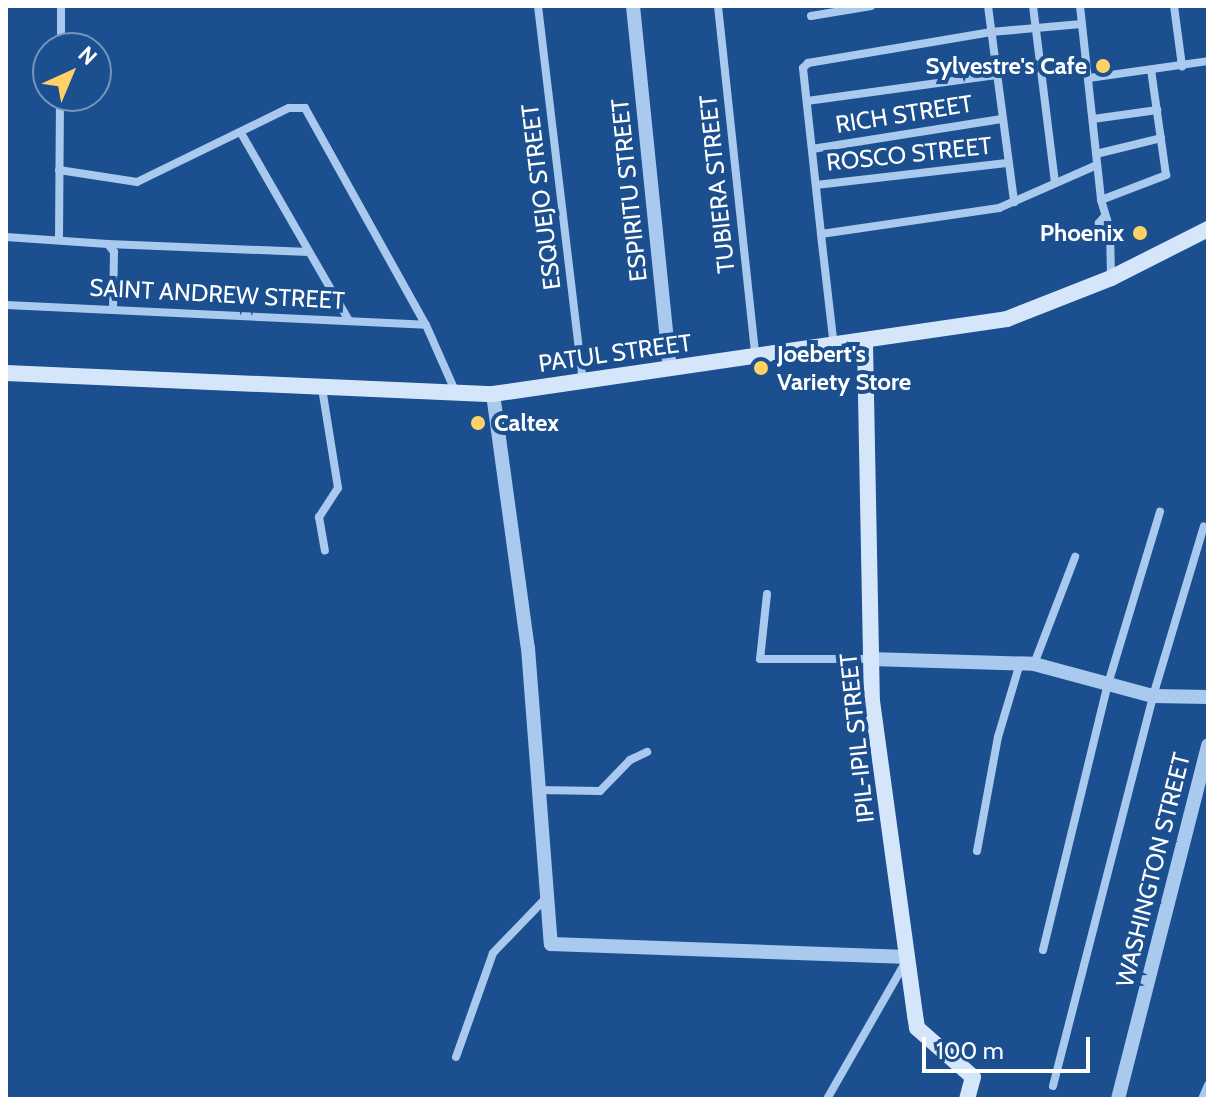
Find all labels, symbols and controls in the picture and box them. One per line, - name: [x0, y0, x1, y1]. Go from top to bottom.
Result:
- north arrow: [32, 32, 112, 112]
- text: N: [73, 41, 103, 71]
- place label: Sylvestre's Cafe: [926, 52, 1087, 80]
- marker: Sylvestre's Cafe: [1094, 57, 1112, 75]
- street label: RICH STREET: [833, 89, 975, 139]
- street label: TUBIERA STREET: [693, 93, 741, 275]
- street label: ESPIRITU STREET: [605, 97, 653, 283]
- street label: ESQUEJO STREET: [515, 102, 567, 292]
- street label: ROSCO STREET: [825, 131, 993, 177]
- place label: Phoenix: [1040, 219, 1124, 247]
- marker: Phoenix: [1131, 224, 1149, 242]
- street label: SAINT ANDREW STREET: [89, 273, 345, 315]
- street label: PATUL STREET: [536, 328, 694, 378]
- place label: Joebert's Variety Store: [777, 340, 911, 396]
- marker: Joebert's Variety Store: [752, 359, 770, 377]
- place label: Caltex: [494, 409, 559, 437]
- marker: Caltex: [469, 414, 487, 432]
- street label: IPIL-IPIL STREET: [834, 652, 880, 824]
- street label: WASHINGTON STREET: [1110, 750, 1196, 990]
- scale bar: [926, 1021, 1094, 1071]
- text: 100 m: [936, 1036, 1004, 1065]

